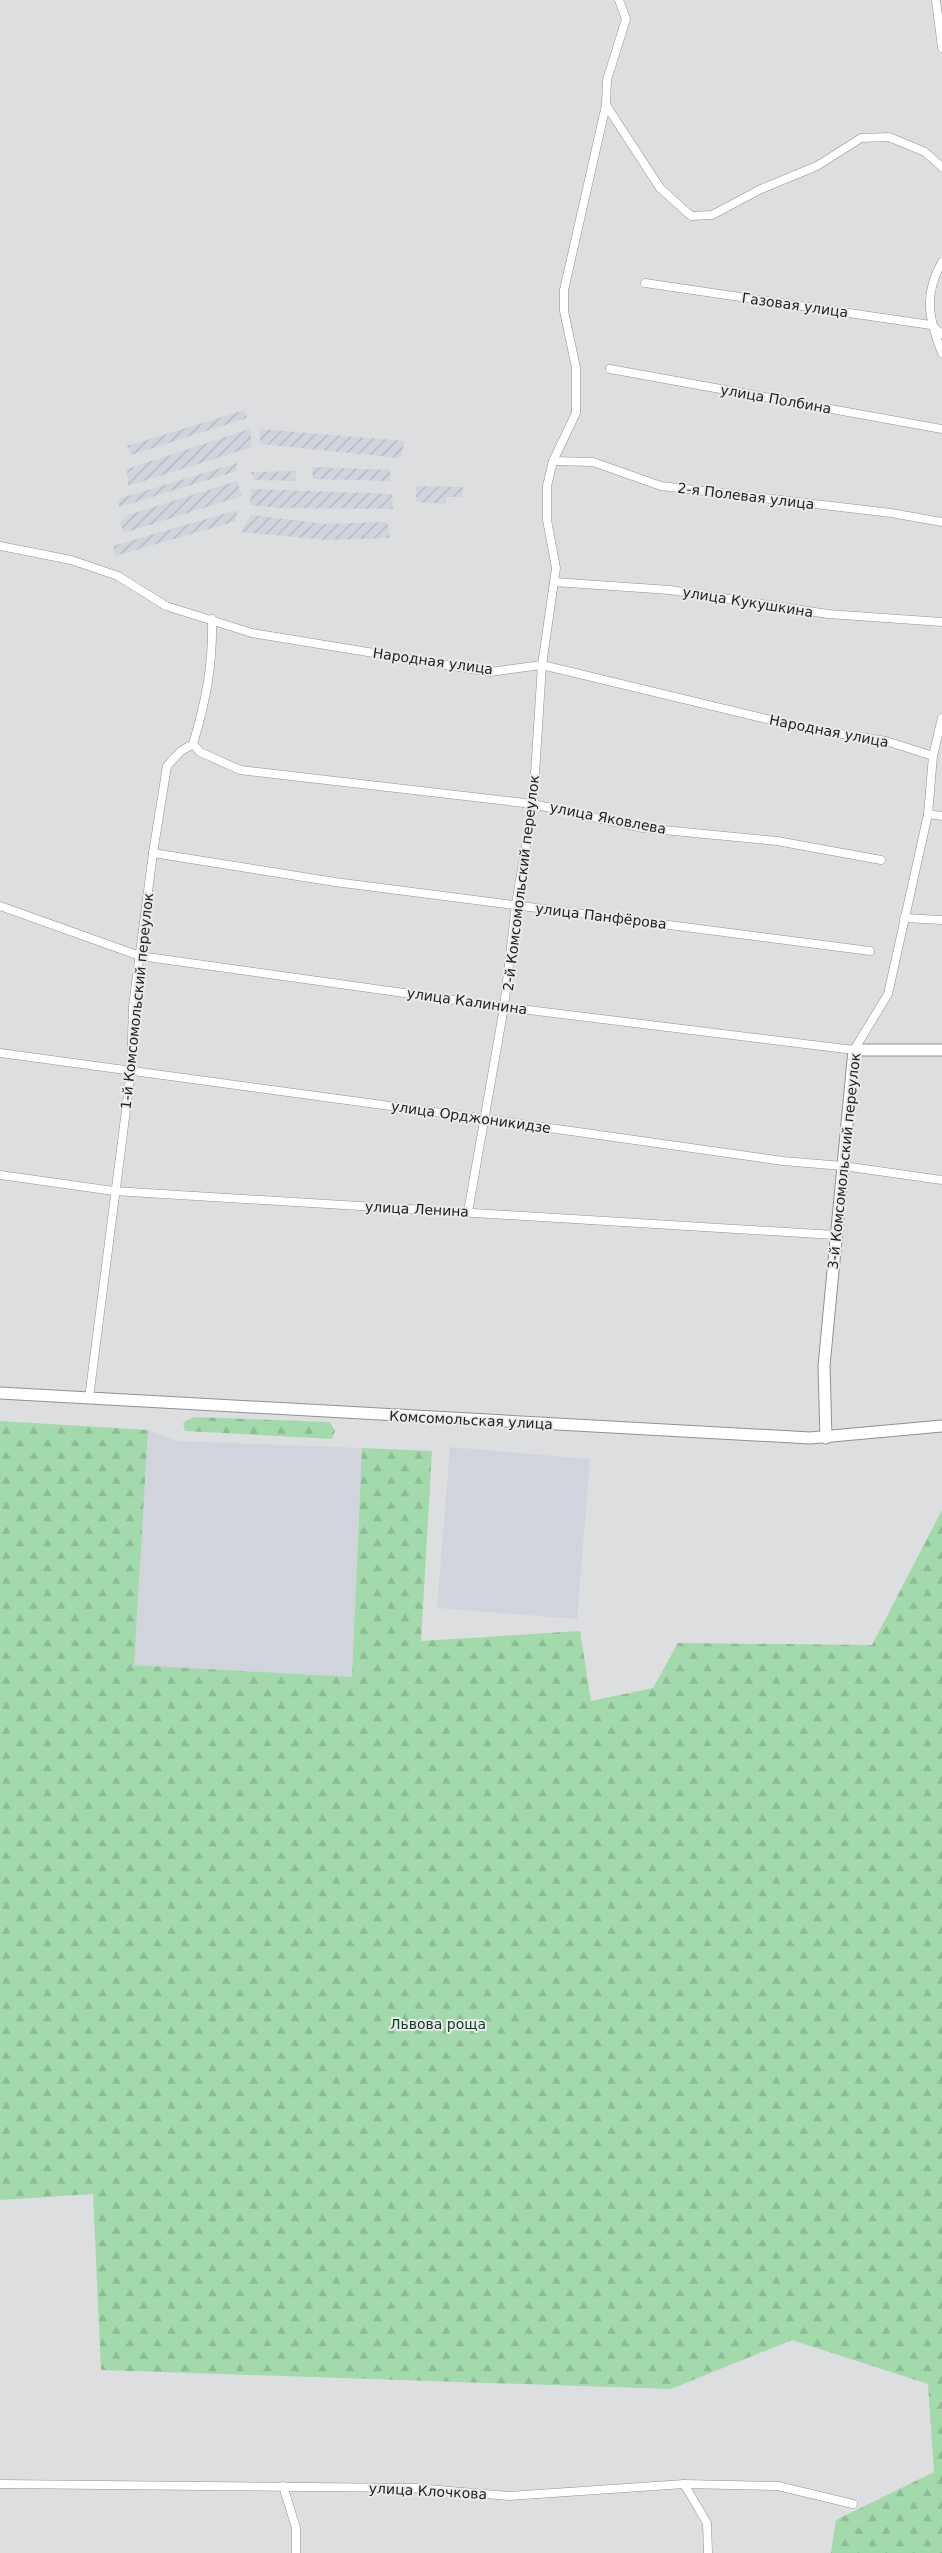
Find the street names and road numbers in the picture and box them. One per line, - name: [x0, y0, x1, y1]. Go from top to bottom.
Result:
- street label: Газовая улица: [741, 290, 849, 320]
- street label: улица Полбина: [719, 381, 833, 417]
- street label: 2-я Полевая улица: [677, 480, 815, 512]
- street label: улица Кукушкина: [682, 584, 814, 620]
- street label: Народная улица: [372, 645, 494, 677]
- street label: Народная улица: [768, 712, 890, 750]
- street label: 2-й Комсомольский переулок: [500, 774, 542, 992]
- street label: улица Яковлева: [548, 799, 668, 837]
- street label: 1-й Комсомольский переулок: [118, 892, 156, 1110]
- street label: улица Панфёрова: [535, 900, 667, 932]
- street label: улица Калинина: [406, 985, 528, 1017]
- street label: 3-й Комсомольский переулок: [825, 1052, 863, 1270]
- street label: улица Орджоникидзе: [390, 1098, 552, 1136]
- street label: улица Ленина: [365, 1198, 469, 1220]
- street label: Комсомольская улица: [389, 1408, 553, 1432]
- street label: улица Клочкова: [368, 2480, 488, 2502]

